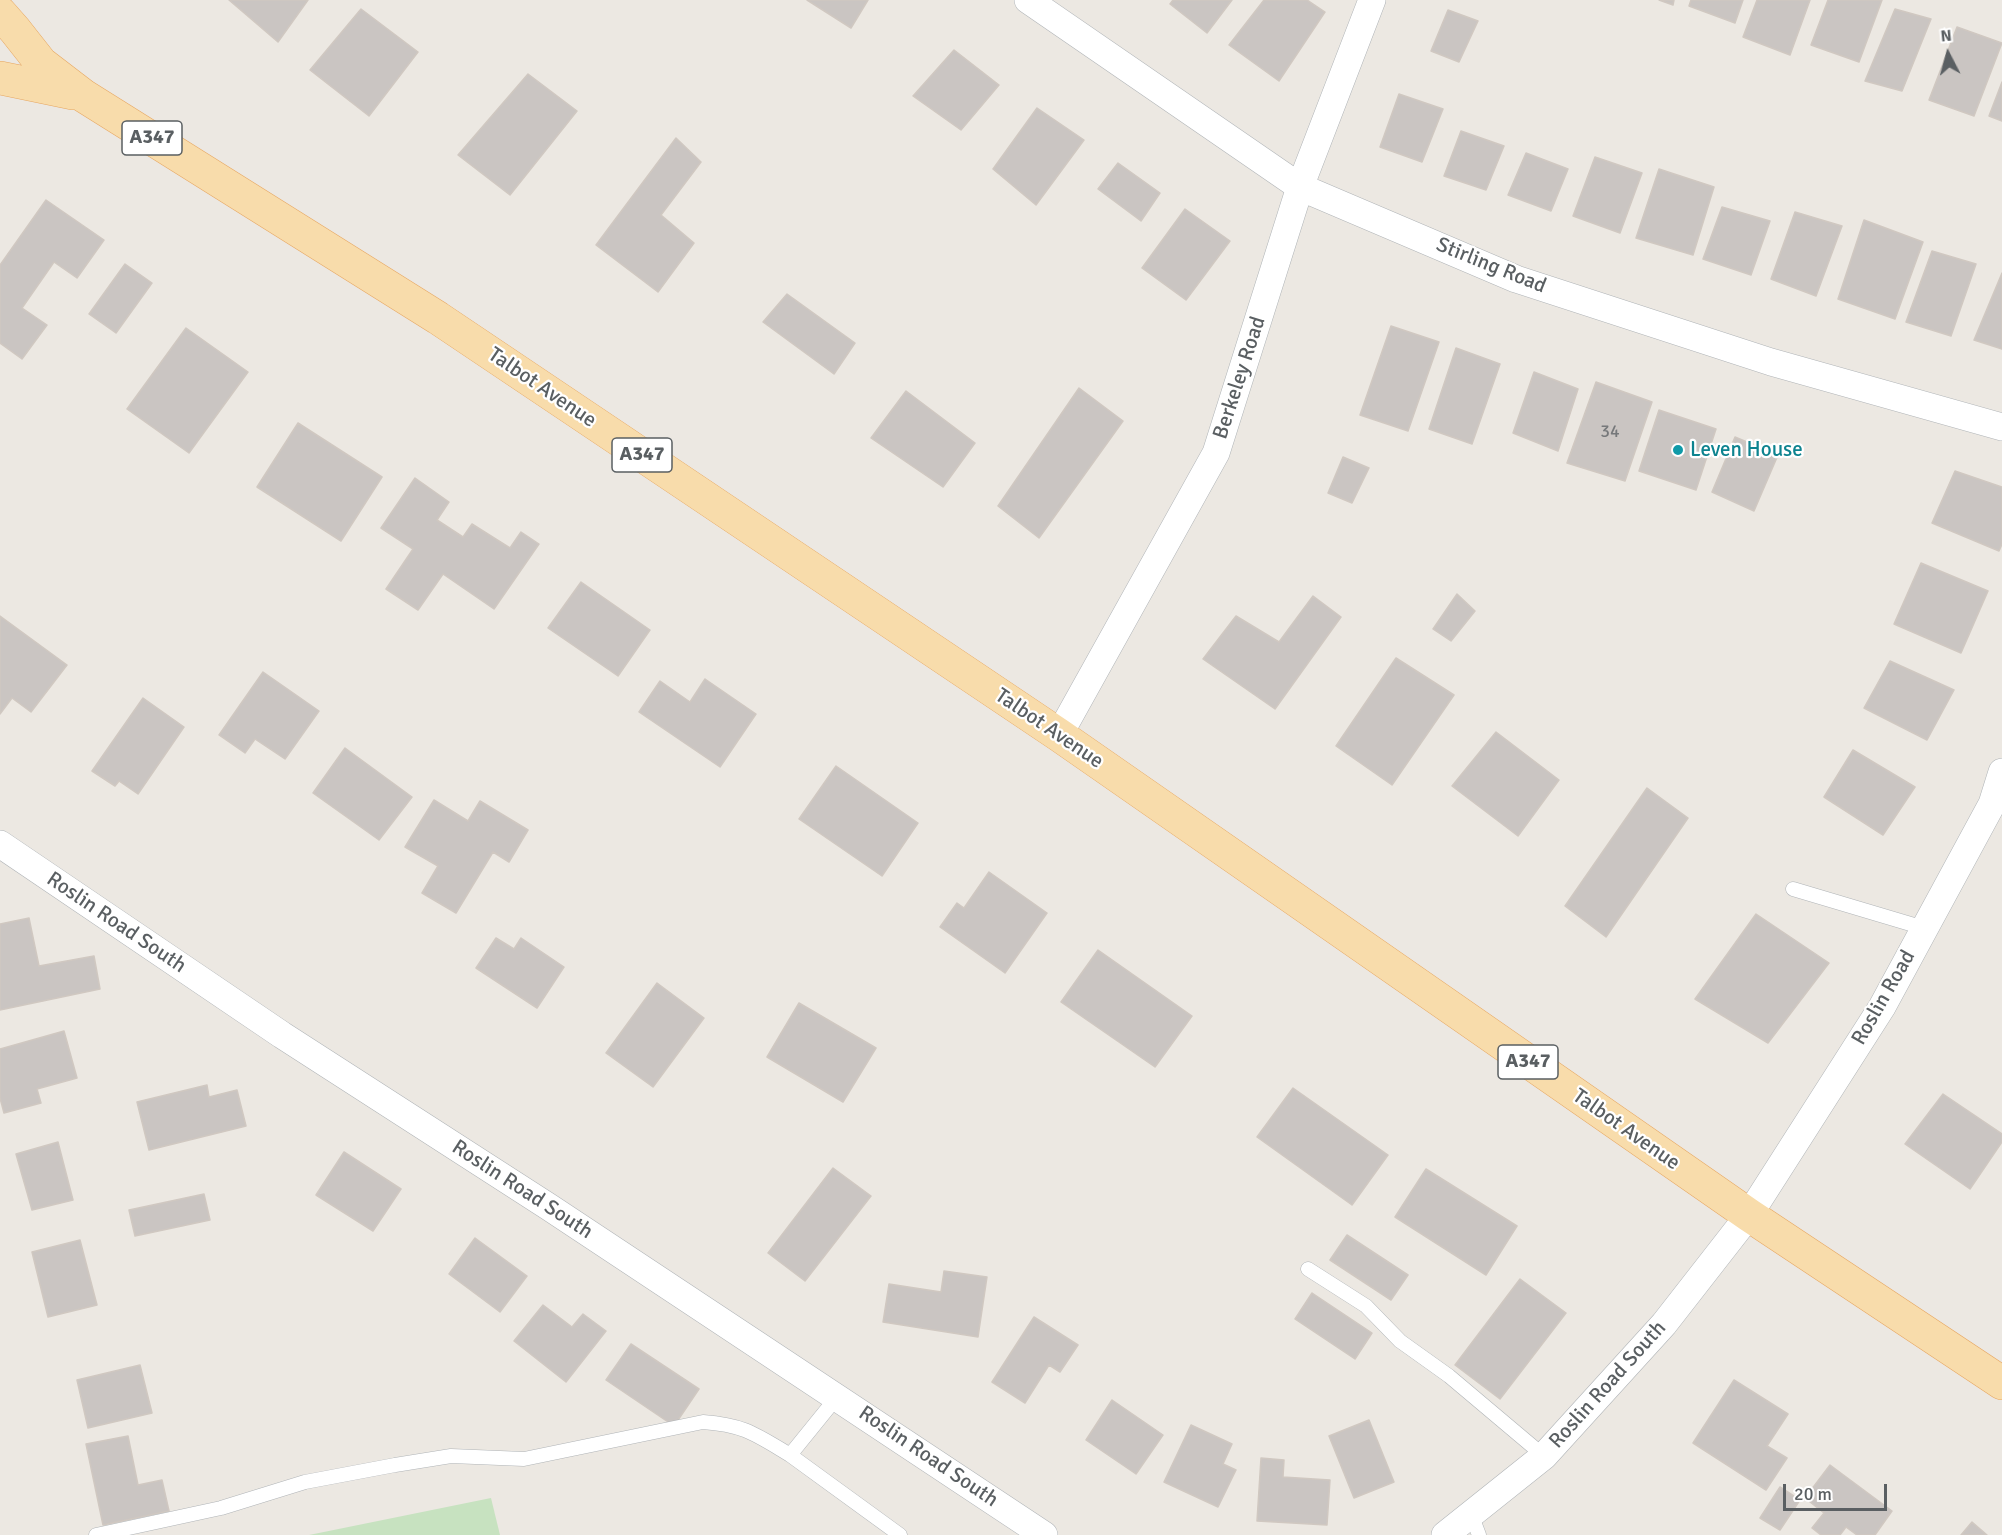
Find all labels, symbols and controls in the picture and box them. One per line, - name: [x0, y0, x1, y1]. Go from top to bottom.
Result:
- north arrow: [1918, 24, 1978, 84]
- text: N: [1940, 26, 1953, 47]
- road number: A347: [122, 121, 182, 155]
- street label: Stirling Road: [1432, 233, 1550, 299]
- street label: Berkeley Road: [1208, 314, 1272, 442]
- street label: Talbot Avenue: [483, 343, 601, 433]
- house number: 34: [1600, 421, 1620, 443]
- place label: Leven House: [1690, 437, 1803, 463]
- road number: A347: [612, 438, 672, 472]
- marker: Leven House: [1671, 443, 1685, 457]
- street label: Talbot Avenue: [990, 684, 1108, 774]
- street label: Roslin Road South: [42, 867, 190, 979]
- street label: Roslin Road: [1847, 946, 1921, 1050]
- road number: A347: [1498, 1045, 1558, 1079]
- street label: Talbot Avenue: [1568, 1084, 1684, 1176]
- street label: Roslin Road South: [447, 1135, 597, 1245]
- street label: Roslin Road South: [1544, 1316, 1672, 1454]
- street label: Roslin Road South: [854, 1401, 1002, 1513]
- scale bar: [1786, 1472, 1890, 1510]
- text: 20 m: [1794, 1483, 1832, 1505]

